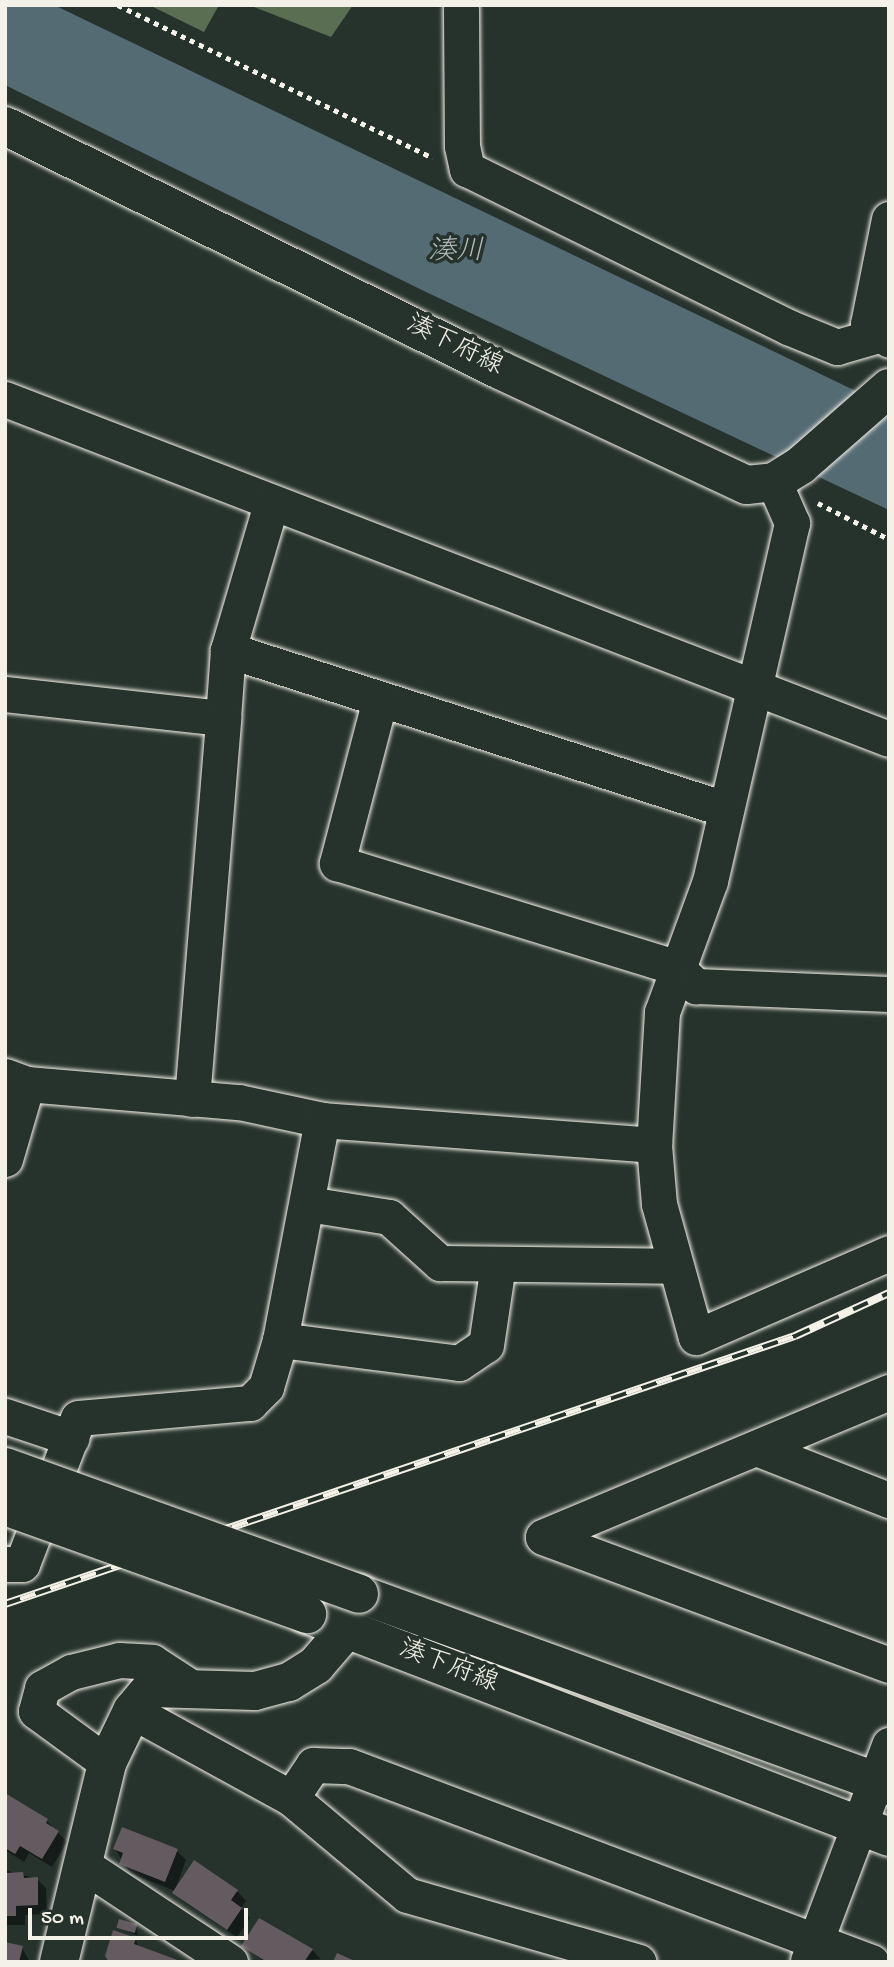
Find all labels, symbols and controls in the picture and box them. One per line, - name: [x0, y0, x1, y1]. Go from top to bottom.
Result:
- water label: 湊川: [428, 236, 484, 270]
- street label: 湊下府線: [400, 310, 508, 384]
- street label: 湊下府線: [394, 1635, 502, 1701]
- scale bar: [32, 1894, 252, 1938]
- text: 50 m: [41, 1907, 84, 1932]

